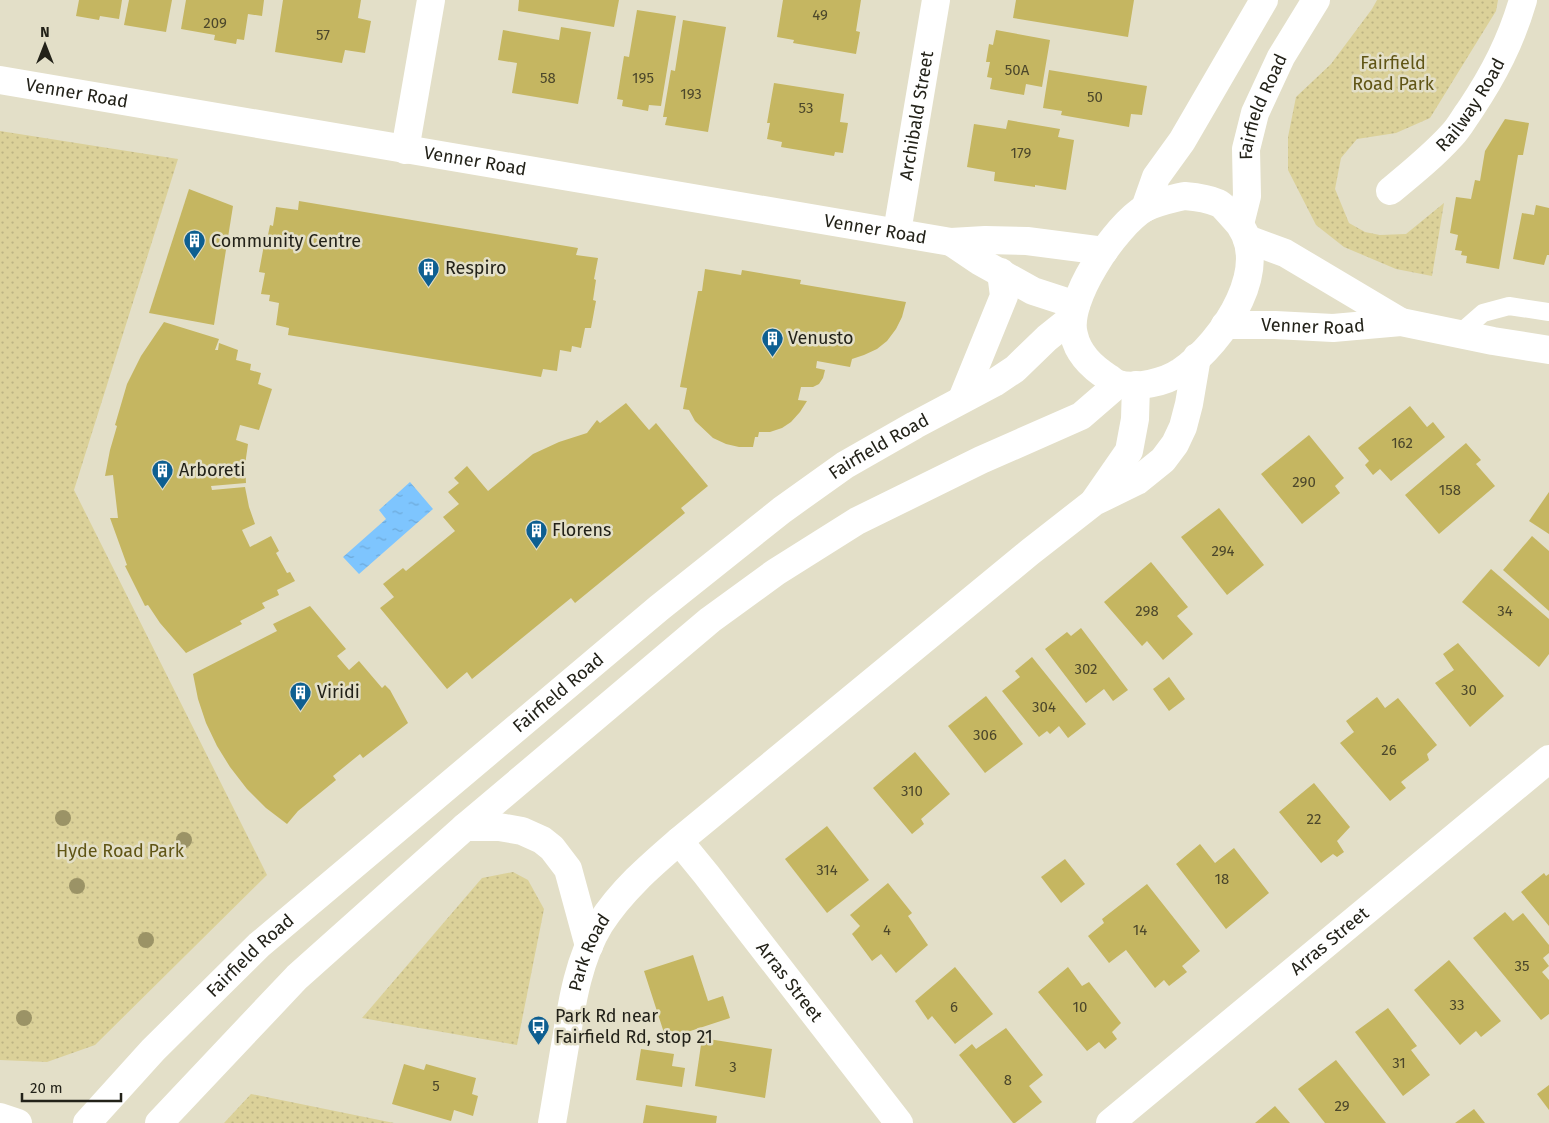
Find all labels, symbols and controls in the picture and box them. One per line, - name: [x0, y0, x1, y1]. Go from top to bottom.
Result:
- house number: 49: [812, 6, 828, 24]
- house number: 209: [203, 14, 227, 32]
- north arrow: [20, 20, 70, 70]
- text: N: [40, 24, 50, 41]
- house number: 57: [316, 26, 330, 44]
- street label: Archibald Street: [895, 49, 938, 182]
- street label: Fairfield Road: [1235, 50, 1292, 160]
- park label: Fairfield Road Park: [1352, 52, 1435, 95]
- street label: Railway Road: [1431, 54, 1510, 156]
- house number: 50A: [1005, 61, 1030, 79]
- house number: 58: [540, 69, 556, 87]
- house number: 195: [632, 69, 654, 87]
- street label: Venner Road: [24, 74, 130, 113]
- house number: 193: [680, 85, 702, 103]
- house number: 50: [1087, 88, 1103, 106]
- house number: 53: [799, 99, 813, 117]
- street label: Venner Road: [422, 141, 528, 180]
- house number: 179: [1011, 144, 1032, 162]
- street label: Venner Road: [822, 210, 928, 249]
- building icon: Community Centre: [183, 229, 207, 260]
- place label: Community Centre: [211, 230, 361, 252]
- building icon: Respiro: [417, 256, 441, 287]
- place label: Respiro: [445, 257, 507, 279]
- street label: Venner Road: [1261, 314, 1366, 339]
- building icon: Venusto: [760, 326, 784, 357]
- place label: Venusto: [788, 327, 854, 349]
- street label: Fairfield Road: [824, 409, 933, 484]
- house number: 162: [1391, 434, 1413, 452]
- building icon: Arboreti: [151, 458, 175, 489]
- place label: Arboreti: [179, 459, 245, 481]
- house number: 290: [1292, 473, 1316, 491]
- house number: 158: [1439, 481, 1461, 499]
- building icon: Florens: [524, 518, 548, 549]
- place label: Florens: [552, 519, 612, 541]
- house number: 294: [1212, 542, 1235, 560]
- house number: 298: [1135, 602, 1159, 620]
- house number: 34: [1497, 602, 1513, 620]
- street label: Fairfield Road: [508, 648, 608, 737]
- house number: 302: [1074, 660, 1098, 678]
- building icon: Viridi: [289, 680, 313, 711]
- place label: Viridi: [317, 681, 360, 703]
- house number: 30: [1461, 681, 1477, 699]
- house number: 304: [1032, 698, 1056, 716]
- house number: 306: [973, 726, 997, 744]
- house number: 26: [1381, 741, 1397, 759]
- house number: 310: [901, 782, 923, 800]
- house number: 22: [1307, 810, 1321, 828]
- park label: Hyde Road Park: [56, 840, 185, 862]
- house number: 314: [816, 861, 838, 879]
- house number: 18: [1215, 870, 1229, 888]
- street label: Arras Street: [1286, 902, 1373, 980]
- street label: Fairfield Road: [202, 909, 299, 1002]
- street label: Park Road: [564, 909, 615, 993]
- house number: 4: [883, 921, 891, 939]
- house number: 14: [1133, 921, 1147, 939]
- street label: Arras Street: [752, 937, 828, 1027]
- house number: 35: [1514, 957, 1530, 975]
- house number: 33: [1450, 996, 1464, 1014]
- house number: 6: [950, 998, 958, 1016]
- house number: 10: [1073, 998, 1087, 1016]
- place label: Park Rd near Fairfield Rd, stop 21: [555, 1005, 713, 1048]
- bus stop icon: Park Rd near Fairfield Rd, stop 21: [527, 1014, 551, 1045]
- house number: 31: [1392, 1054, 1406, 1072]
- house number: 3: [729, 1058, 737, 1076]
- scale bar: [22, 1070, 121, 1102]
- house number: 8: [1004, 1071, 1012, 1089]
- house number: 5: [432, 1077, 440, 1095]
- text: 20 m: [30, 1079, 63, 1097]
- house number: 29: [1334, 1097, 1350, 1115]

